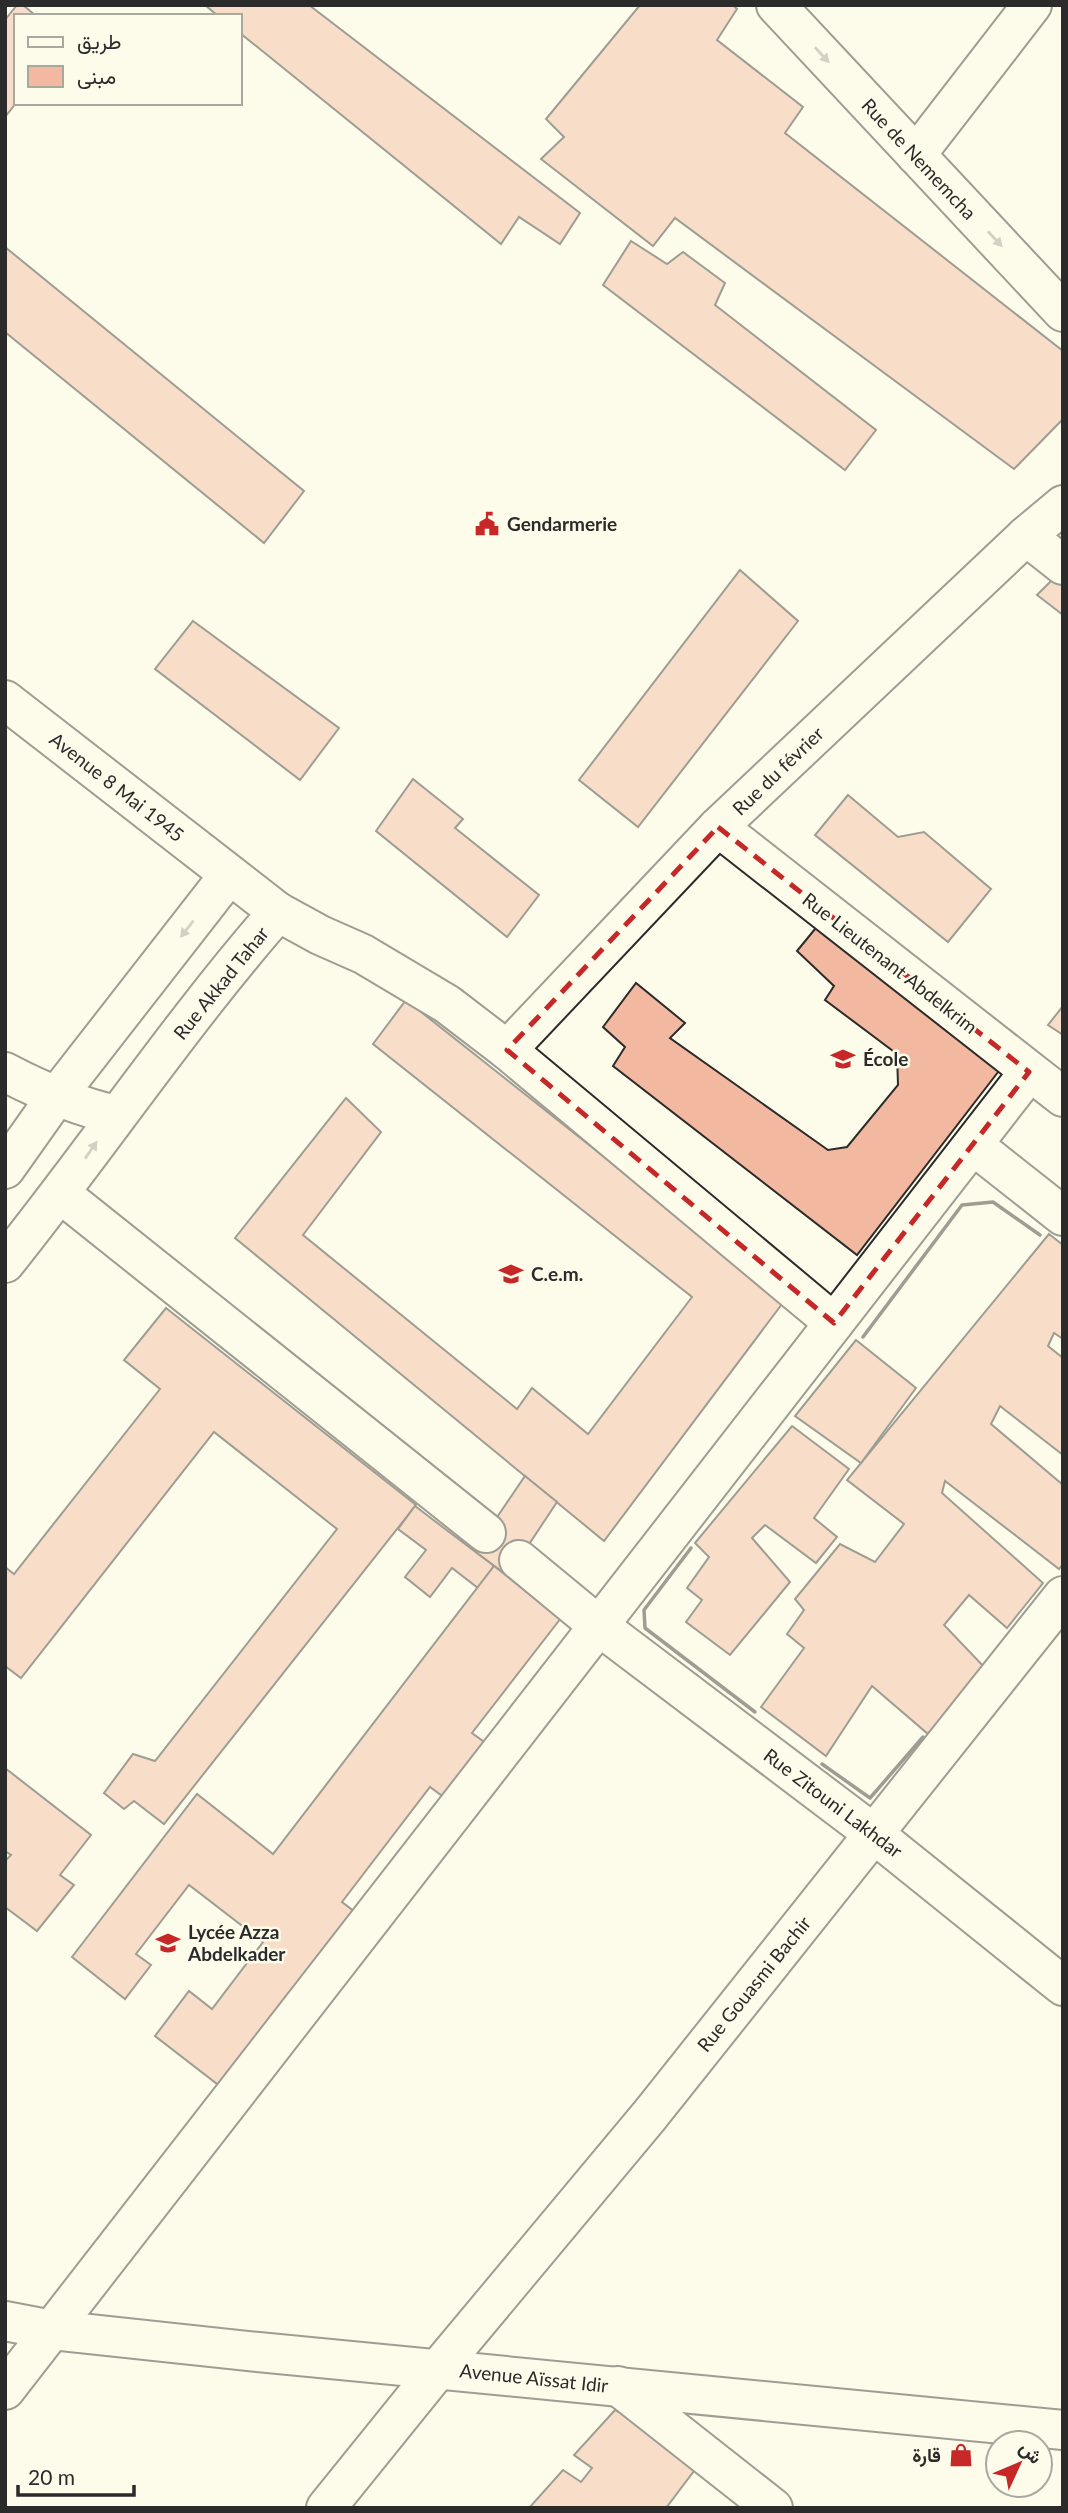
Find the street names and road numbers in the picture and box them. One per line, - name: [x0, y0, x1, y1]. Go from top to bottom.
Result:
- street label: Rue de Nememcha: [857, 93, 981, 224]
- street label: Rue du février: [727, 722, 828, 820]
- street label: Avenue 8 Mai 1945: [46, 727, 189, 846]
- street label: Rue Lieutenant Abdelkrim: [798, 887, 982, 1038]
- street label: Rue Akkad Tahar: [168, 922, 273, 1044]
- street label: Rue Zitouni Lakhdar: [759, 1743, 907, 1862]
- street label: Rue Gouasmi Bachir: [692, 1911, 815, 2056]
- street label: Avenue Aïssat Idir: [459, 2358, 609, 2397]

